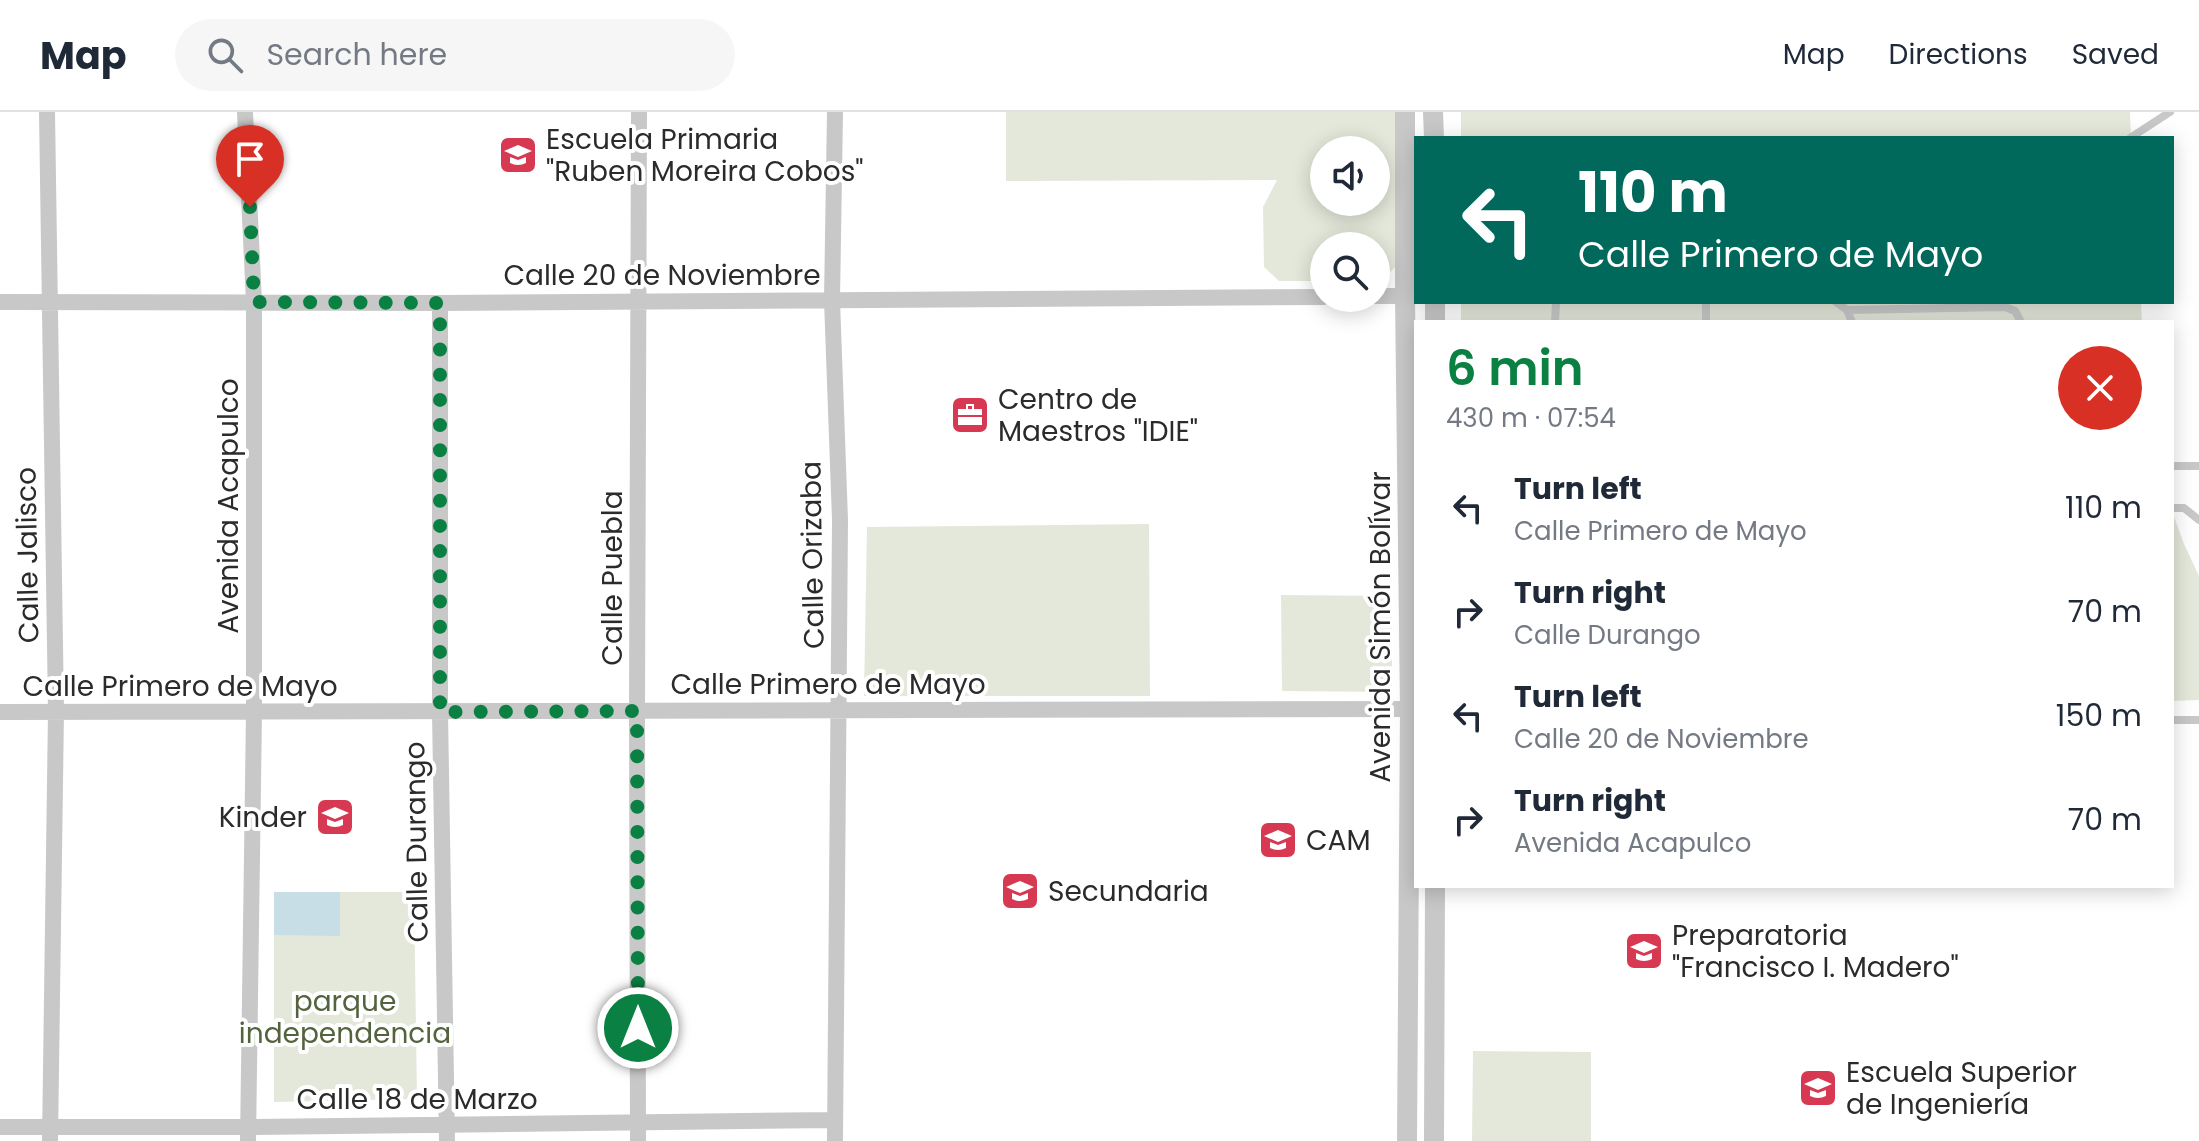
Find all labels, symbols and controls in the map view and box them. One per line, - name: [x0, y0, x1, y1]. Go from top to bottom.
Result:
- search box: [175, 19, 735, 91]
- text: Map: [40, 29, 127, 82]
- icon: search: [203, 33, 247, 77]
- text: Search here: [267, 33, 447, 76]
- text: Map: [1783, 35, 1845, 74]
- text: Directions: [1889, 35, 2028, 74]
- text: Saved: [2072, 35, 2159, 74]
- place label: Escuela Primaria "Ruben Moreira Cobos": [546, 120, 864, 191]
- pin: [216, 125, 284, 207]
- school or university icon: Escuela Primaria "Ruben Moreira Cobos": [497, 134, 539, 176]
- map controls: [1310, 136, 1390, 312]
- button: sound: [1310, 136, 1390, 216]
- icon: arrive: [228, 137, 272, 181]
- text: 110 m: [1578, 153, 1728, 232]
- icon: left: [1446, 168, 1550, 272]
- text: Calle Primero de Mayo: [1578, 229, 1983, 280]
- button: search: [1310, 232, 1390, 312]
- street label: Calle 20 de Noviembre: [503, 256, 821, 295]
- text: 6 min: [1446, 335, 1584, 402]
- button: close: [2058, 346, 2142, 430]
- street label: Avenida Acapulco: [209, 378, 248, 634]
- place label: Centro de Maestros "IDIE": [998, 380, 1198, 451]
- office icon: Centro de Maestros "IDIE": [949, 394, 991, 436]
- text: 430 m · 07:54: [1446, 400, 1616, 436]
- street label: Calle Orizaba: [791, 461, 834, 649]
- street label: Calle Jalisco: [6, 467, 49, 643]
- text: Turn left: [1514, 467, 1642, 510]
- street label: Avenida Simón Bolívar: [1361, 471, 1400, 783]
- icon: left: [1446, 486, 1490, 530]
- text: 110 m: [2065, 486, 2142, 529]
- street label: Calle Puebla: [593, 490, 632, 666]
- text: Calle Primero de Mayo: [1514, 513, 1807, 549]
- text: Turn right: [1514, 571, 1666, 614]
- icon: right: [1446, 590, 1490, 634]
- text: 70 m: [2068, 590, 2142, 633]
- text: Calle Durango: [1514, 617, 1701, 653]
- street label: Calle Primero de Mayo: [670, 665, 986, 704]
- street label: Calle Primero de Mayo: [22, 667, 338, 706]
- text: Turn left: [1514, 675, 1642, 718]
- icon: left: [1446, 694, 1490, 738]
- text: 150 m: [2056, 694, 2142, 737]
- text: Calle 20 de Noviembre: [1514, 721, 1809, 757]
- street label: Calle Durango: [395, 741, 438, 943]
- text: Turn right: [1514, 779, 1666, 822]
- school or university icon: Kinder: [314, 796, 356, 838]
- place label: Kinder: [219, 798, 307, 837]
- icon: right: [1446, 798, 1490, 842]
- text: 70 m: [2068, 798, 2142, 841]
- school or university icon: CAM: [1257, 819, 1299, 861]
- place label: CAM: [1306, 821, 1371, 860]
- text: Avenida Acapulco: [1514, 825, 1751, 861]
- school or university icon: Secundaria: [999, 870, 1041, 912]
- place label: Secundaria: [1048, 872, 1209, 911]
- place label: Preparatoria "Francisco I. Madero": [1672, 916, 1959, 987]
- school or university icon: Preparatoria "Francisco I. Madero": [1623, 930, 1665, 972]
- park label: parque independencia: [239, 982, 451, 1053]
- position arrow: [596, 986, 680, 1070]
- place label: Escuela Superior de Ingeniería: [1846, 1053, 2077, 1124]
- school or university icon: Escuela Superior de Ingeniería: [1797, 1067, 1839, 1109]
- street label: Calle 18 de Marzo: [296, 1080, 538, 1119]

